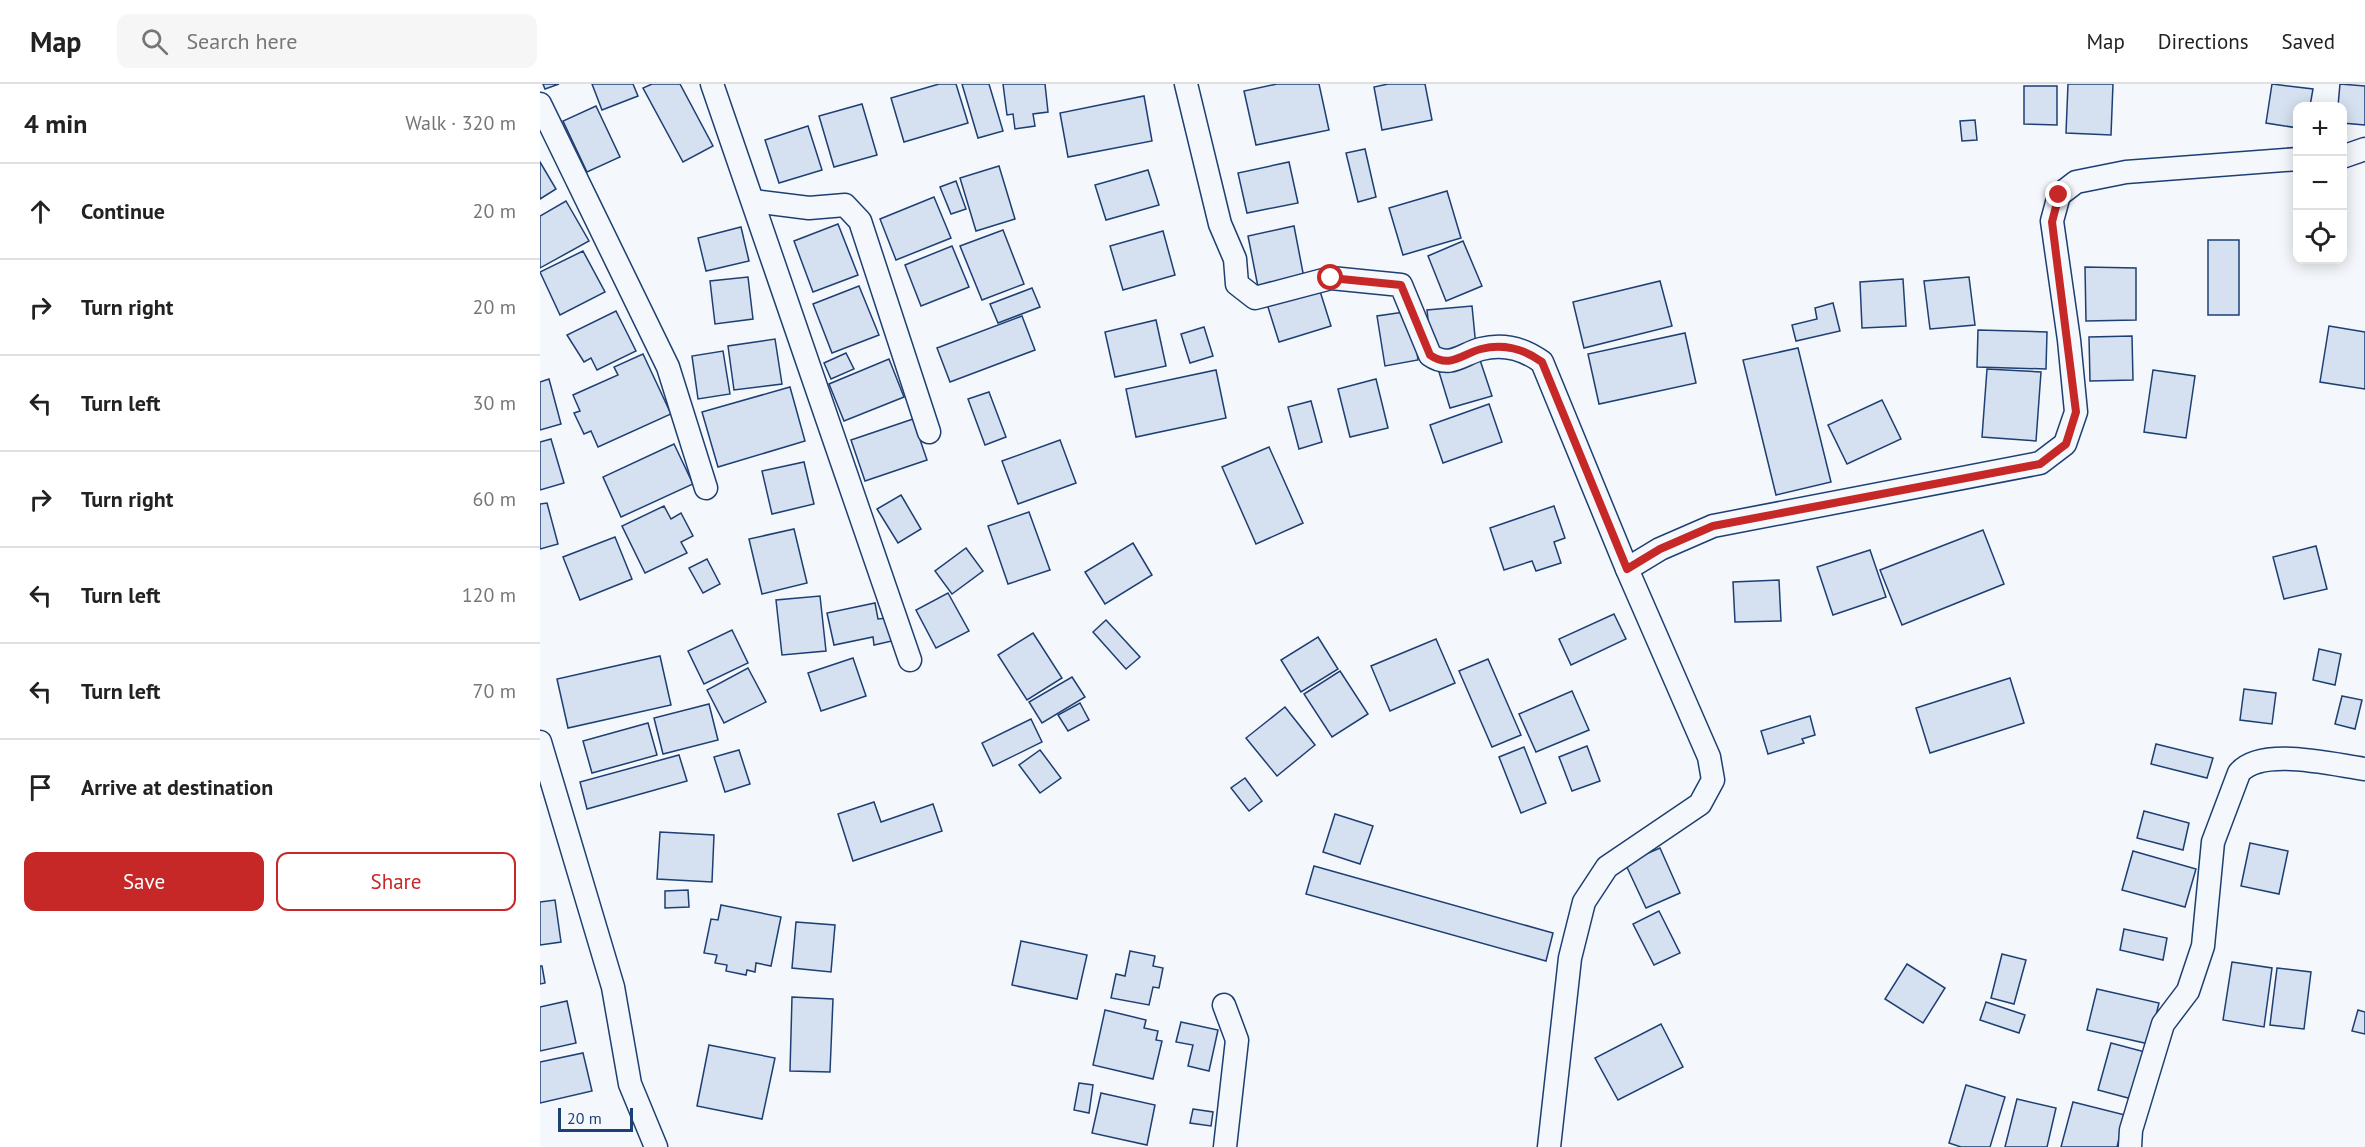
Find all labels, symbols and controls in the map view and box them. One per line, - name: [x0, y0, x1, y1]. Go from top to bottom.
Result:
- search box: [117, 14, 537, 68]
- text: Map: [30, 23, 81, 60]
- icon: search: [138, 25, 171, 58]
- text: Search here: [186, 27, 297, 55]
- text: Map: [2086, 28, 2125, 55]
- text: Directions: [2158, 28, 2249, 55]
- text: Saved: [2282, 28, 2335, 55]
- map controls: [2293, 102, 2347, 264]
- button: +: [2293, 102, 2347, 156]
- text: 4 min: [24, 107, 87, 140]
- text: Walk · 320 m: [405, 110, 516, 136]
- button: −: [2293, 156, 2347, 210]
- route end: [2045, 181, 2071, 207]
- icon: ahead: [24, 195, 57, 228]
- text: Continue: [81, 197, 165, 225]
- text: 20 m: [473, 198, 516, 224]
- button: locate: [2293, 210, 2347, 264]
- route start: [1317, 264, 1343, 290]
- icon: right: [24, 291, 57, 324]
- text: Turn right: [81, 293, 173, 321]
- text: 20 m: [473, 294, 516, 320]
- icon: left: [24, 387, 57, 420]
- text: Turn left: [81, 389, 161, 417]
- text: 30 m: [473, 390, 516, 416]
- icon: right: [24, 483, 57, 516]
- text: Turn right: [81, 485, 173, 513]
- text: 60 m: [473, 486, 516, 512]
- icon: left: [24, 579, 57, 612]
- text: Turn left: [81, 581, 161, 609]
- text: 120 m: [462, 582, 516, 608]
- icon: left: [24, 675, 57, 708]
- text: Turn left: [81, 677, 161, 705]
- text: 70 m: [473, 678, 516, 704]
- icon: arrive: [24, 771, 57, 804]
- text: Arrive at destination: [81, 773, 273, 801]
- button: Save: [24, 852, 264, 911]
- button: Share: [276, 852, 516, 911]
- scale bar: [558, 1105, 633, 1132]
- text: 20 m: [567, 1108, 602, 1128]

